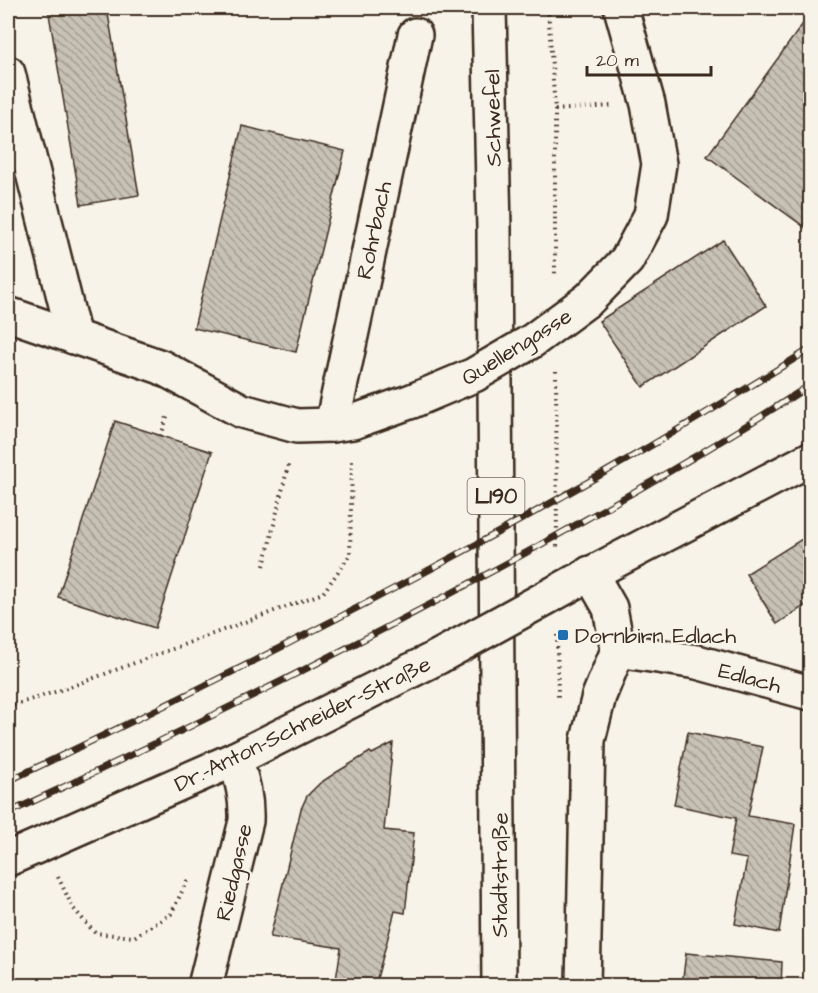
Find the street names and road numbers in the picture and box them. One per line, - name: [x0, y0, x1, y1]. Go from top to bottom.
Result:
- street label: Schwefel: [477, 69, 510, 167]
- street label: Rohrbach: [349, 178, 400, 282]
- street label: Quellengasse: [456, 301, 579, 394]
- road number: L190: [468, 478, 524, 514]
- street label: Dr.-Anton-Schneider-Straße: [169, 649, 436, 800]
- street label: Edlach: [715, 655, 785, 702]
- street label: Stadtstraße: [485, 812, 516, 938]
- street label: Riedgasse: [208, 821, 262, 924]

